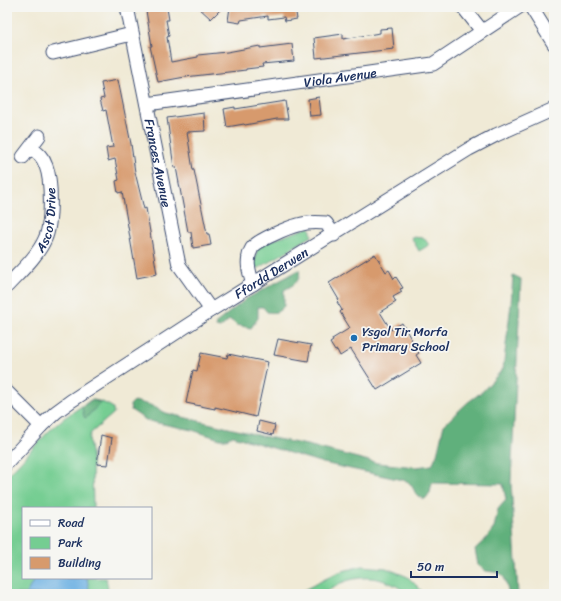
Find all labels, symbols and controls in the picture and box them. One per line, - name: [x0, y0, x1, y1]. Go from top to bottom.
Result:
- street label: Viola Avenue: [302, 61, 378, 93]
- street label: Frances Avenue: [138, 116, 179, 210]
- street label: Ascot Drive: [28, 187, 62, 257]
- street label: Ffordd Derwen: [229, 241, 313, 305]
- place label: Ysgol Tir Morfa Primary School: [362, 320, 449, 358]
- marker: Ysgol Tir Morfa Primary School: [349, 333, 359, 343]
- legend: [22, 507, 152, 579]
- text: Road: [58, 512, 85, 534]
- text: Park: [58, 532, 83, 554]
- text: Building: [58, 552, 101, 574]
- scale bar: [411, 553, 497, 579]
- text: 50 m: [417, 556, 444, 578]

